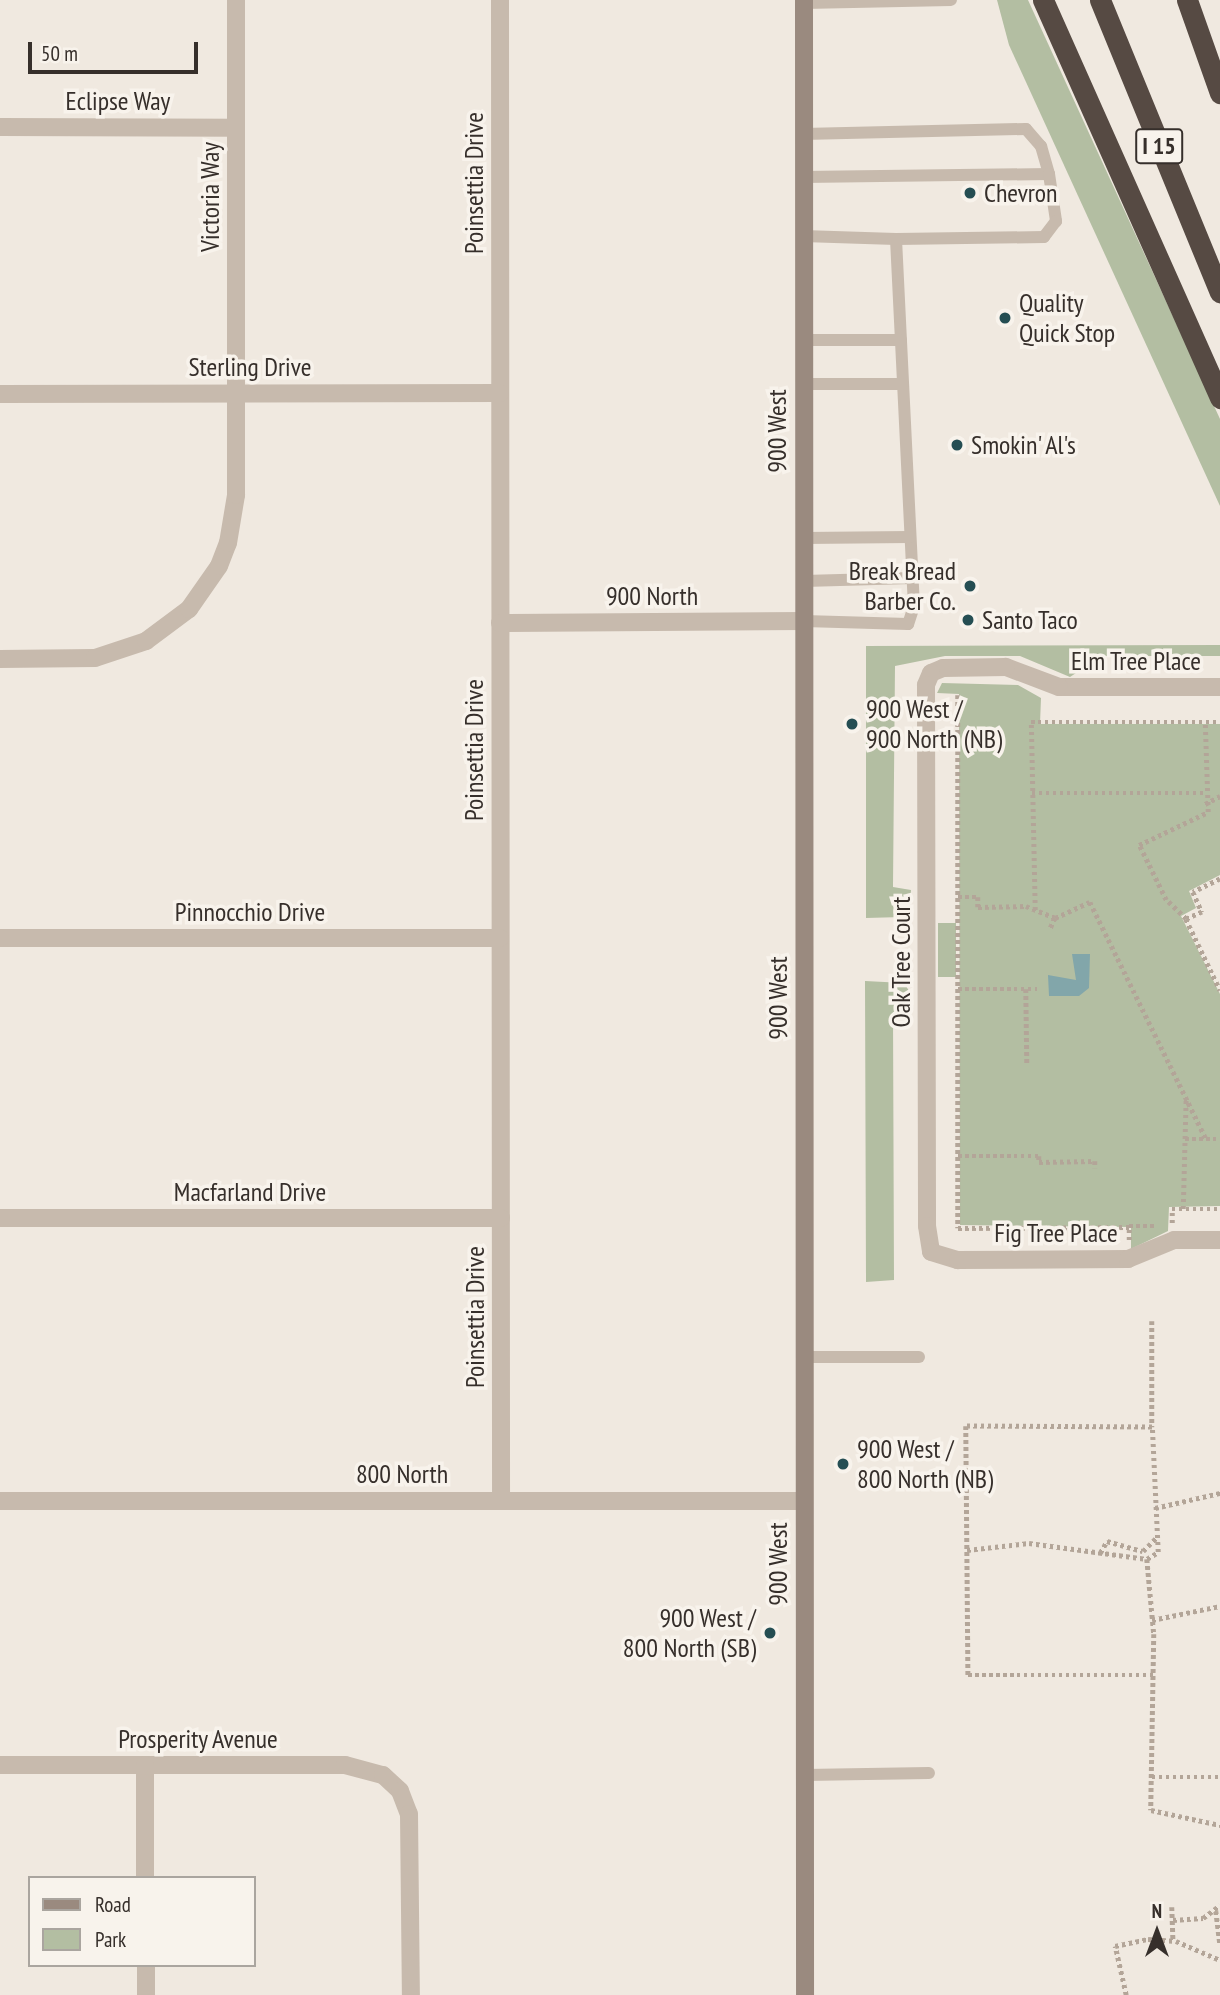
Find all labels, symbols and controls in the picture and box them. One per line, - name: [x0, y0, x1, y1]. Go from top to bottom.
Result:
- scale bar: [32, 28, 201, 72]
- text: 50 m: [41, 40, 78, 67]
- street label: Eclipse Way: [65, 85, 171, 117]
- street label: Poinsettia Drive: [458, 112, 490, 254]
- road number: I 15: [1134, 126, 1184, 166]
- street label: Victoria Way: [194, 142, 226, 252]
- place label: Chevron: [984, 177, 1058, 209]
- marker: Chevron: [962, 185, 978, 201]
- place label: Quality Quick Stop: [1019, 287, 1116, 348]
- marker: Quality Quick Stop: [997, 310, 1013, 326]
- street label: Sterling Drive: [188, 351, 312, 383]
- street label: 900 West: [761, 389, 793, 473]
- place label: Smokin' Al's: [971, 429, 1078, 461]
- marker: Smokin' Al's: [949, 437, 965, 453]
- place label: Break Bread Barber Co.: [848, 555, 956, 616]
- marker: Break Bread Barber Co.: [962, 578, 978, 594]
- street label: 900 North: [606, 580, 698, 612]
- place label: Santo Taco: [982, 604, 1078, 636]
- marker: Santo Taco: [960, 612, 976, 628]
- street label: Elm Tree Place: [1071, 645, 1201, 677]
- street label: Poinsettia Drive: [458, 679, 490, 821]
- place label: 900 West / 900 North (NB): [866, 693, 1002, 754]
- marker: 900 West / 900 North (NB): [844, 716, 860, 732]
- street label: Pinnocchio Drive: [175, 896, 325, 928]
- street label: Oak Tree Court: [885, 896, 917, 1028]
- street label: 900 West: [762, 956, 794, 1040]
- street label: Macfarland Drive: [174, 1176, 326, 1208]
- street label: Fig Tree Place: [994, 1217, 1118, 1249]
- street label: Poinsettia Drive: [459, 1246, 491, 1388]
- place label: 900 West / 800 North (NB): [857, 1433, 993, 1494]
- marker: 900 West / 800 North (NB): [835, 1456, 851, 1472]
- street label: 800 North: [356, 1458, 448, 1490]
- street label: 900 West: [762, 1522, 794, 1606]
- place label: 900 West / 800 North (SB): [623, 1602, 756, 1664]
- marker: 900 West / 800 North (SB): [762, 1625, 778, 1641]
- street label: Prosperity Avenue: [117, 1723, 279, 1755]
- legend: [28, 1876, 256, 1967]
- text: Road: [95, 1891, 131, 1918]
- north arrow: [1122, 1897, 1192, 1967]
- text: N: [1152, 1899, 1162, 1923]
- text: Park: [95, 1926, 126, 1953]

